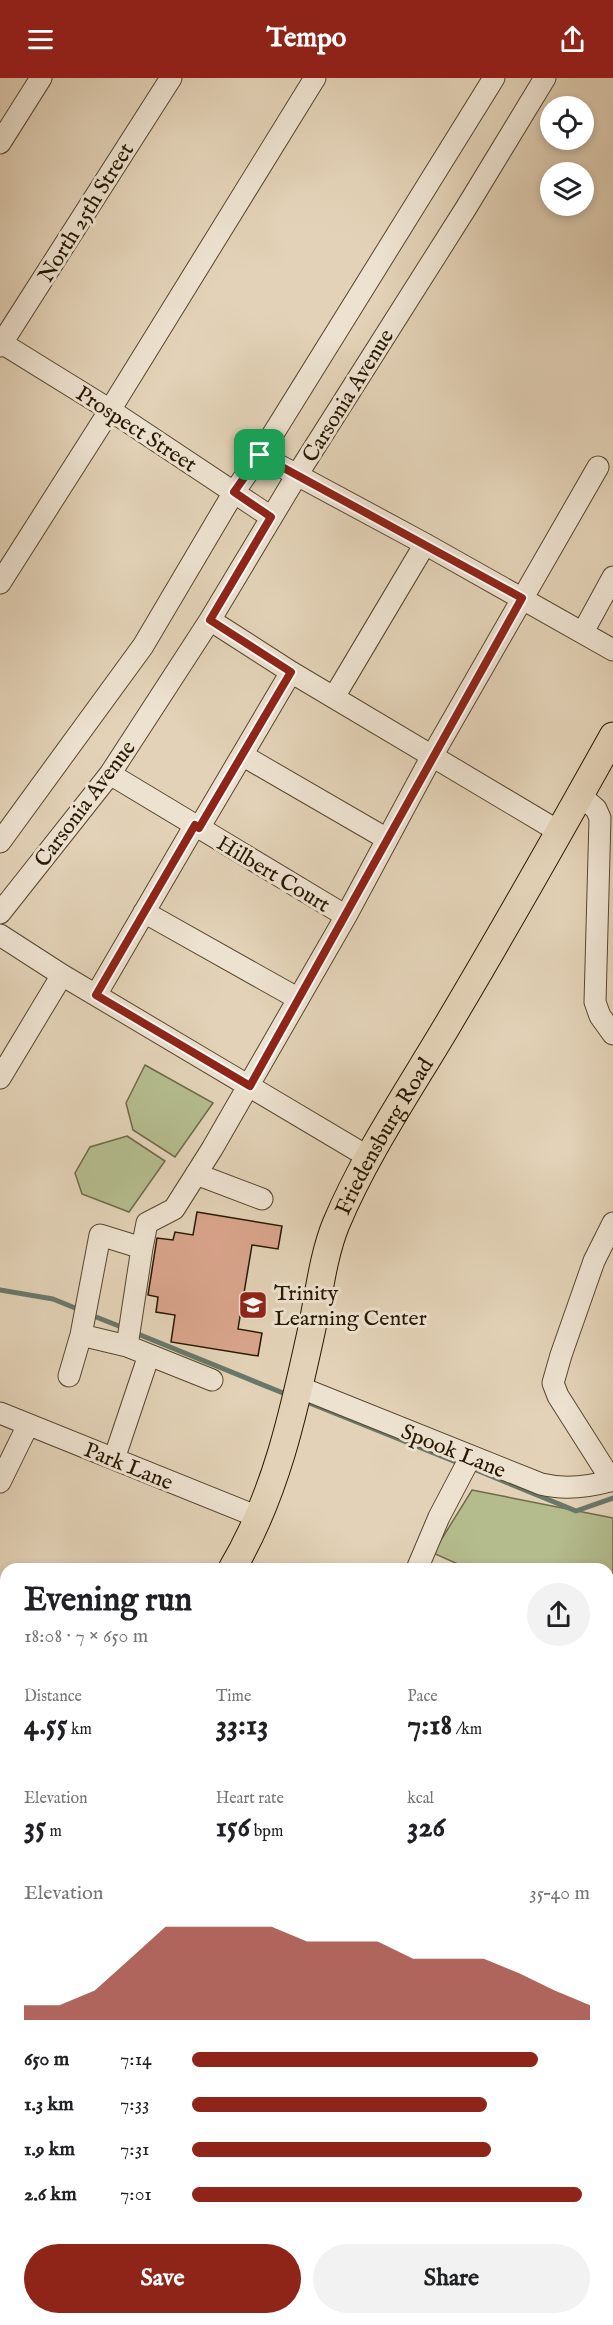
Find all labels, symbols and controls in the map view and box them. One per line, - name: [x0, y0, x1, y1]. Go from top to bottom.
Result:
- text: Tempo: [267, 22, 346, 56]
- icon: menu: [24, 23, 57, 56]
- icon: share: [556, 23, 589, 56]
- map controls: [540, 96, 594, 216]
- button: locate: [540, 96, 594, 150]
- street label: North 25th Street: [33, 138, 141, 288]
- button: layers: [540, 162, 594, 216]
- street label: Carsonia Avenue: [297, 324, 401, 468]
- street label: Prospect Street: [70, 380, 202, 479]
- pin: [234, 429, 285, 480]
- icon: arrive: [243, 438, 276, 471]
- street label: Carsonia Avenue: [29, 735, 143, 873]
- street label: Hilbert Court: [211, 830, 335, 920]
- street label: Friedensburg Road: [330, 1053, 441, 1220]
- place label: Trinity Learning Center: [274, 1280, 427, 1333]
- school or university icon: Trinity Learning Center: [237, 1289, 269, 1321]
- street label: Spook Lane: [397, 1418, 510, 1486]
- street label: Park Lane: [80, 1436, 177, 1497]
- text: Evening run: [24, 1580, 192, 1622]
- button: share: [527, 1583, 590, 1646]
- text: 18:08 · 7 × 650 m: [24, 1624, 148, 1649]
- text: Distance: [24, 1687, 82, 1707]
- text: Time: [216, 1687, 251, 1707]
- text: Pace: [407, 1687, 438, 1707]
- text: 4.55: [24, 1707, 68, 1745]
- text: 33:13: [216, 1707, 268, 1745]
- text: 7:18: [407, 1707, 452, 1745]
- text: km: [68, 1720, 92, 1740]
- text: /km: [452, 1720, 482, 1740]
- text: Elevation: [24, 1789, 87, 1809]
- text: Heart rate: [216, 1789, 284, 1809]
- text: kcal: [407, 1789, 434, 1809]
- text: 35: [24, 1809, 46, 1847]
- text: 156: [216, 1809, 250, 1847]
- text: 326: [407, 1809, 445, 1847]
- text: m: [46, 1822, 62, 1842]
- text: bpm: [250, 1822, 283, 1842]
- text: Elevation: [24, 1881, 103, 1906]
- text: 35–40 m: [529, 1881, 590, 1906]
- text: 650 m: [24, 2047, 69, 2072]
- text: 7:14: [120, 2047, 152, 2072]
- text: 1.3 km: [24, 2092, 74, 2117]
- text: 7:33: [120, 2092, 150, 2117]
- text: 1.9 km: [24, 2137, 75, 2162]
- text: 7:31: [120, 2137, 150, 2162]
- text: 2.6 km: [24, 2182, 77, 2207]
- text: 7:01: [120, 2182, 152, 2207]
- button: Save: [24, 2244, 301, 2313]
- button: Share: [313, 2244, 590, 2313]

